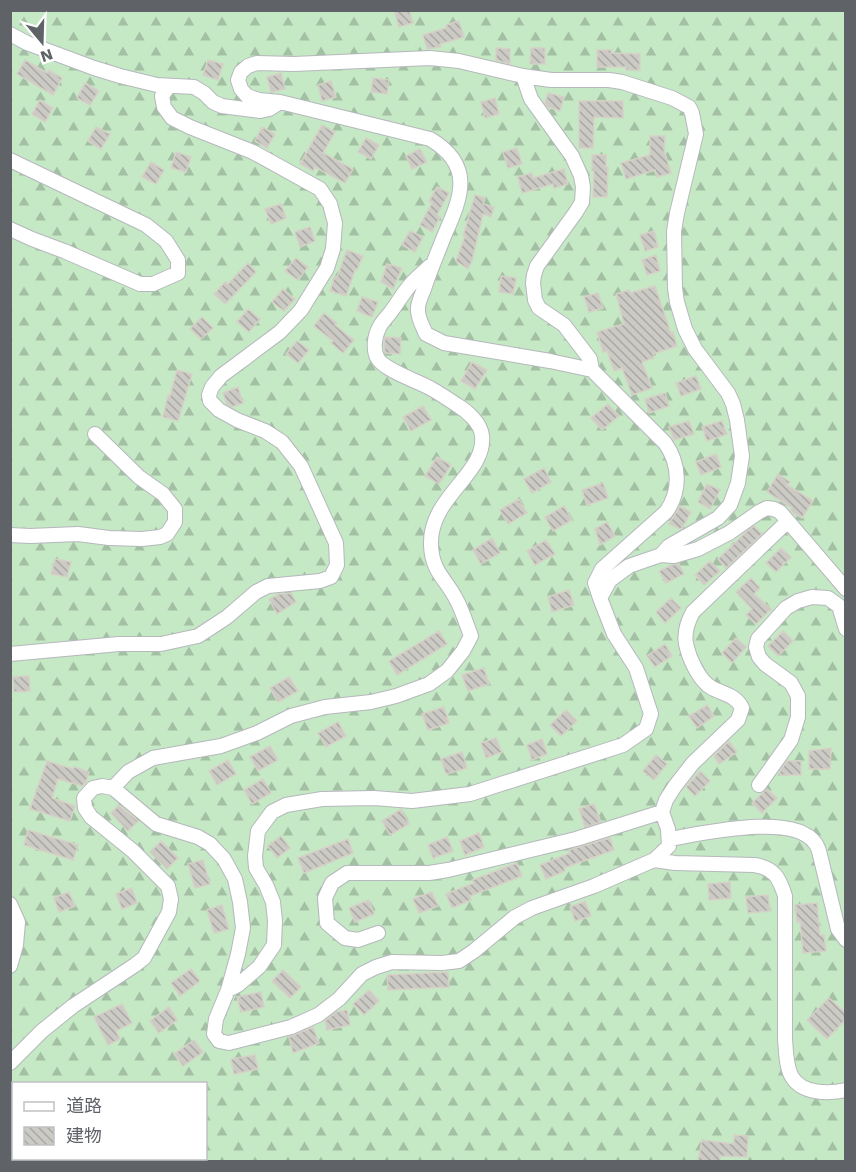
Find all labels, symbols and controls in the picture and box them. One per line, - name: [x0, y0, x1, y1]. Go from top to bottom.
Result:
- north arrow: [12, 12, 72, 72]
- text: N: [38, 45, 55, 67]
- legend: [12, 1082, 207, 1160]
- text: 道路: [66, 1095, 102, 1116]
- text: 建物: [66, 1125, 102, 1146]

